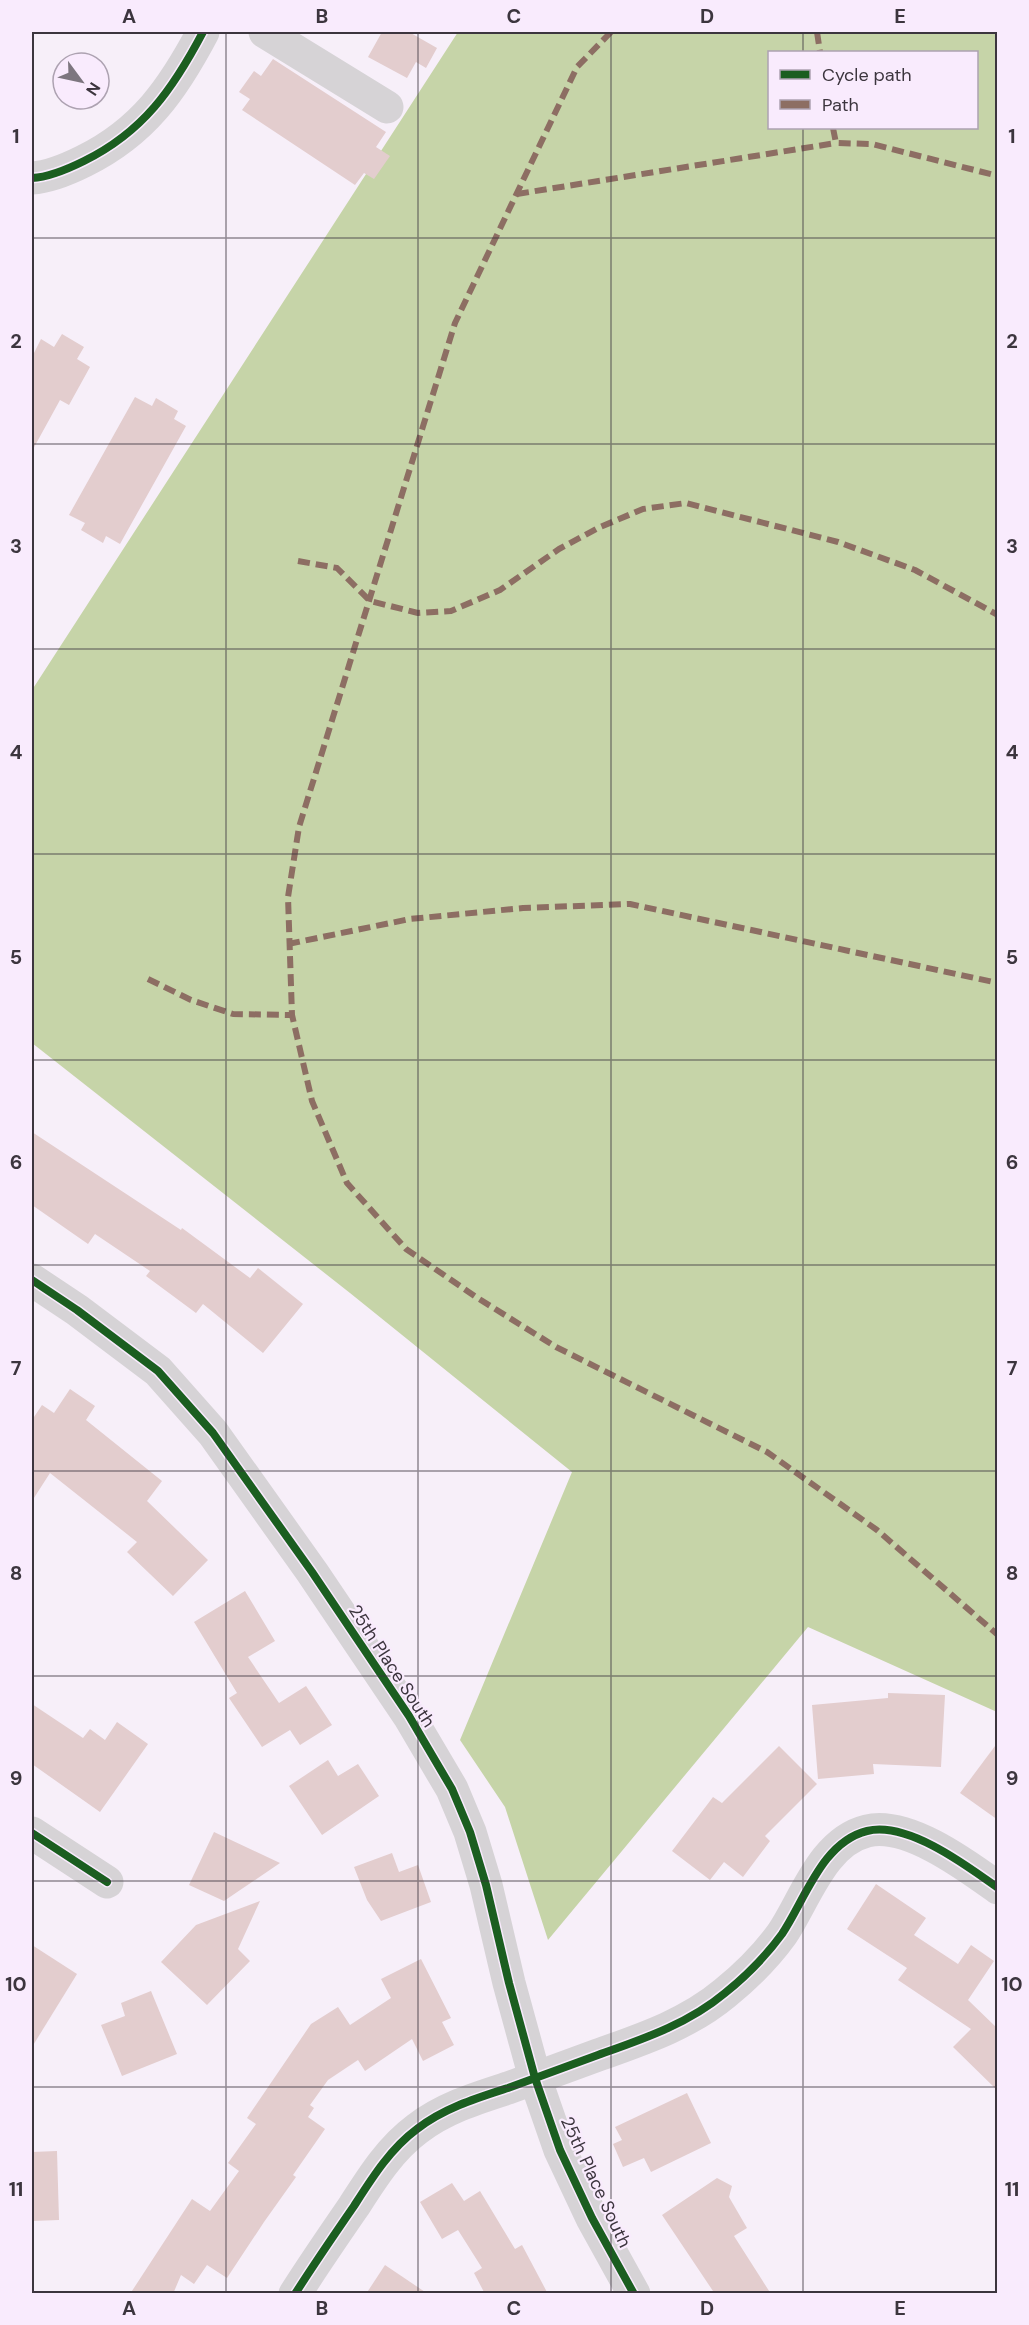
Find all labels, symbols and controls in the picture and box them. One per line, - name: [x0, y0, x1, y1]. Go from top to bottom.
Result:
- text: A: [122, 3, 136, 29]
- text: B: [316, 3, 328, 29]
- text: C: [507, 3, 521, 29]
- text: D: [700, 3, 714, 29]
- text: E: [894, 3, 906, 29]
- north arrow: [51, 51, 111, 111]
- legend: [768, 51, 978, 129]
- text: Cycle path: [822, 63, 912, 87]
- text: N: [81, 78, 105, 100]
- text: Path: [822, 93, 859, 117]
- text: 1: [12, 123, 20, 149]
- text: 1: [1008, 123, 1016, 149]
- text: 2: [10, 328, 22, 354]
- text: 2: [1006, 328, 1018, 354]
- text: 3: [10, 533, 22, 559]
- text: 3: [1006, 533, 1018, 559]
- text: 4: [10, 739, 23, 765]
- text: 4: [1006, 739, 1019, 765]
- text: 5: [10, 944, 22, 970]
- text: 5: [1006, 944, 1018, 970]
- text: 6: [10, 1149, 22, 1175]
- text: 6: [1006, 1149, 1018, 1175]
- text: 7: [11, 1355, 22, 1381]
- text: 7: [1007, 1355, 1018, 1381]
- text: 8: [10, 1560, 22, 1586]
- text: 8: [1006, 1560, 1018, 1586]
- street label: 25th Place South: [343, 1600, 441, 1732]
- text: 9: [10, 1765, 22, 1791]
- text: 9: [1006, 1765, 1018, 1791]
- text: 10: [5, 1971, 27, 1997]
- text: 10: [1001, 1971, 1023, 1997]
- street label: 25th Place South: [555, 2113, 637, 2251]
- text: 11: [9, 2176, 23, 2202]
- text: 11: [1005, 2176, 1019, 2202]
- text: A: [122, 2295, 136, 2321]
- text: B: [316, 2295, 328, 2321]
- text: C: [507, 2295, 521, 2321]
- text: D: [700, 2295, 714, 2321]
- text: E: [894, 2295, 906, 2321]

